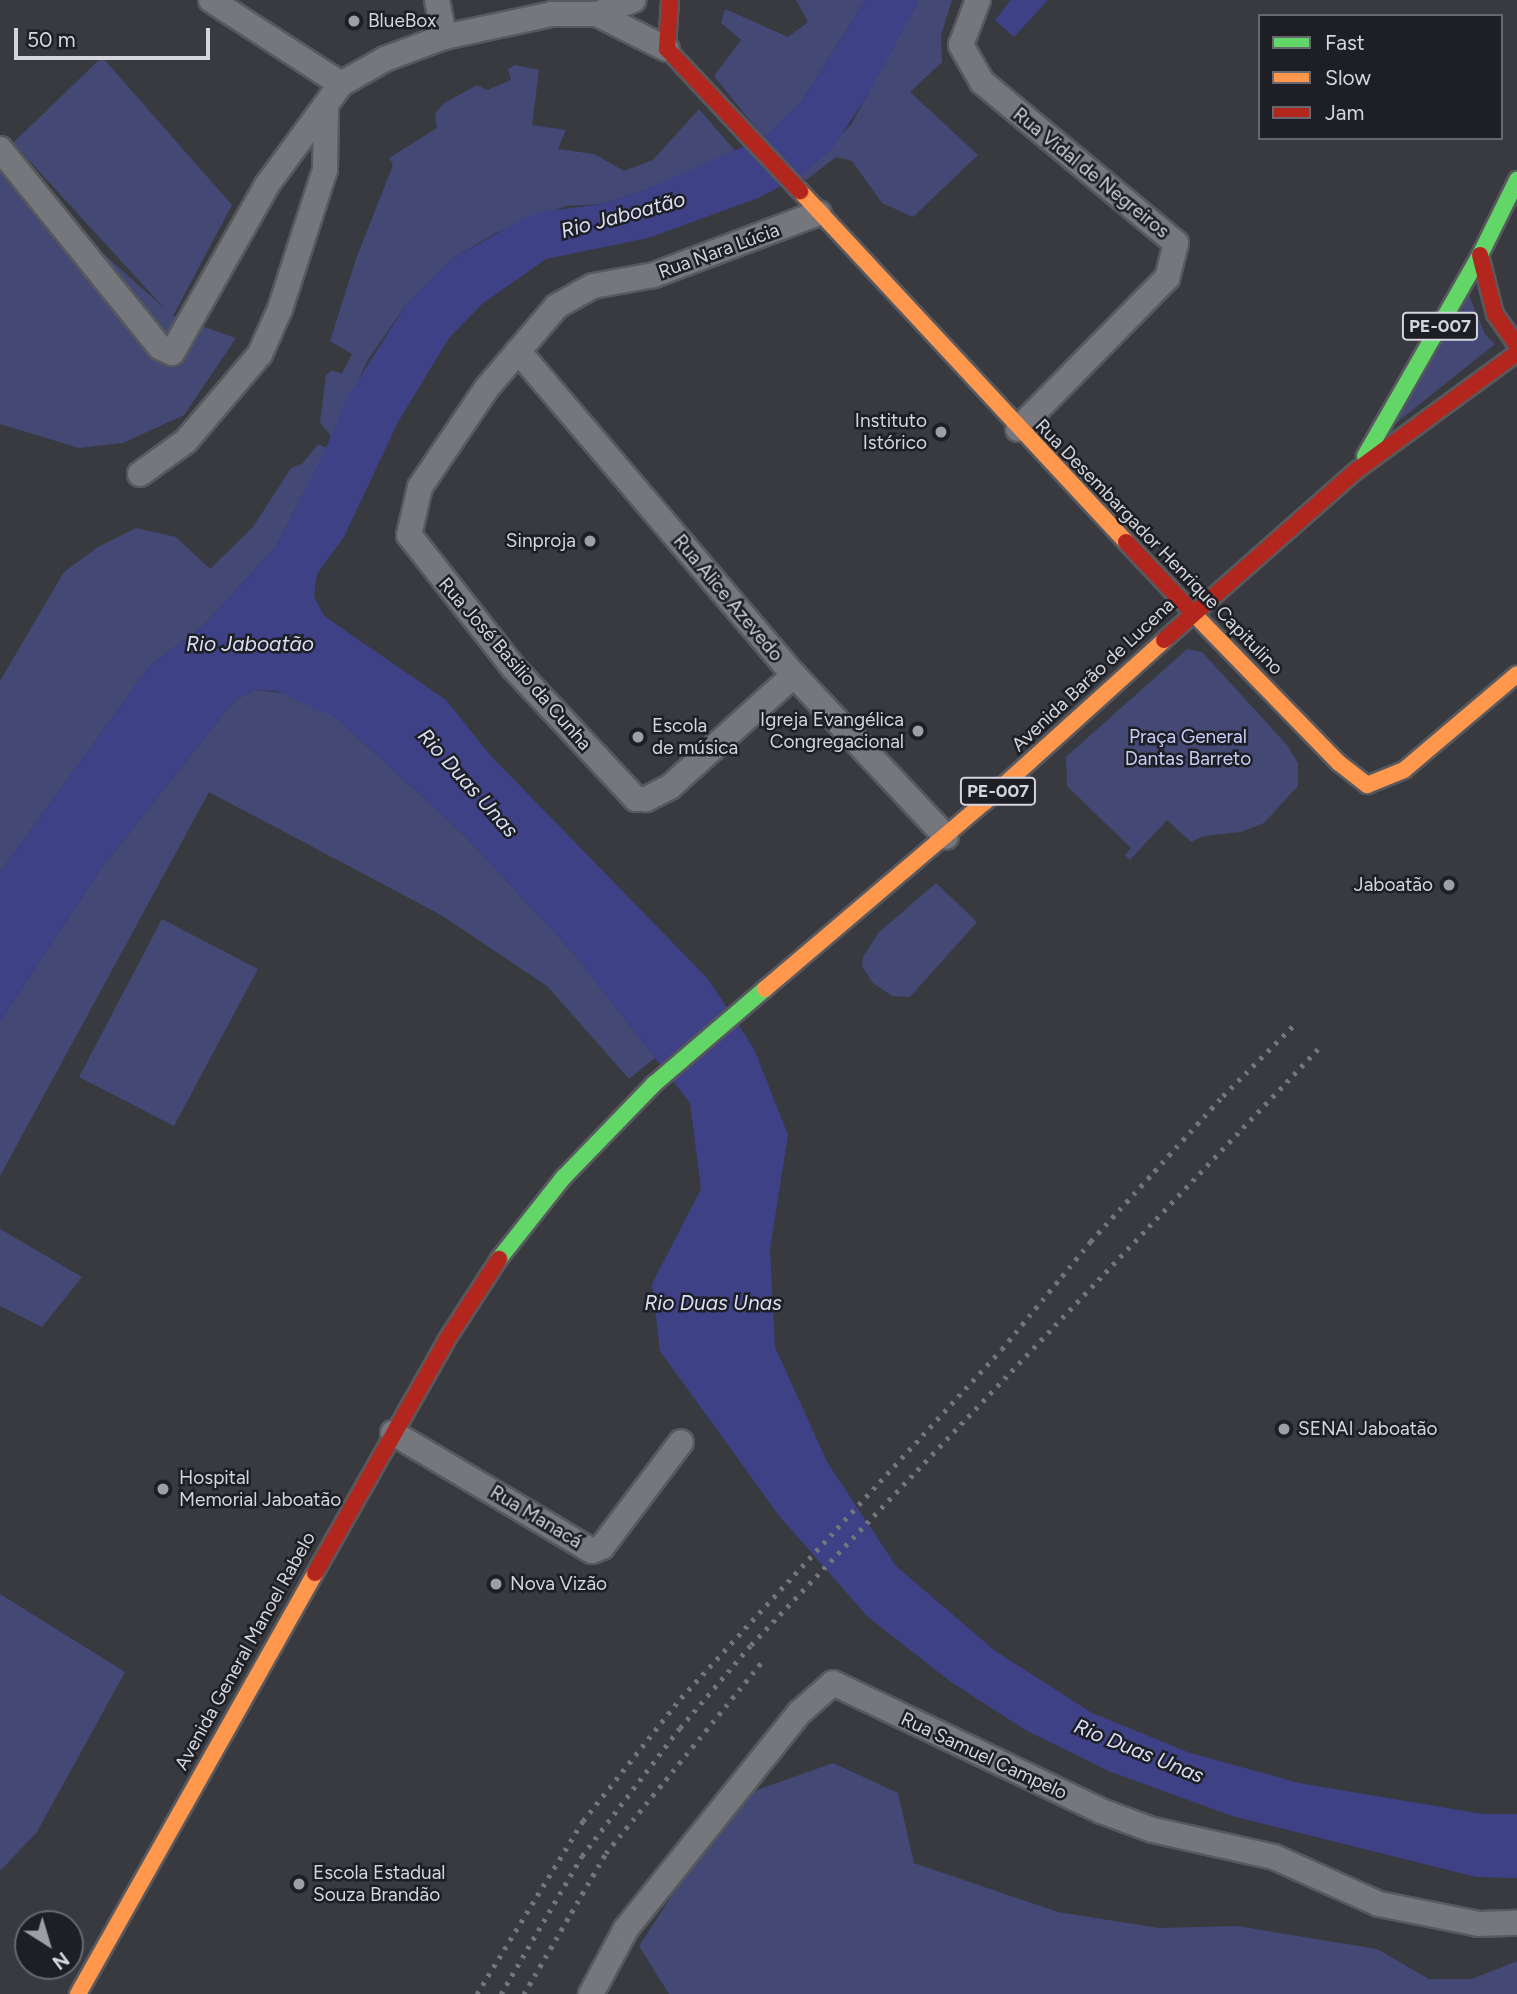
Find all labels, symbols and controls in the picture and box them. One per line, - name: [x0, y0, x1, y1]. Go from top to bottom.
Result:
- place label: BlueBox: [368, 10, 436, 32]
- marker: BlueBox: [346, 13, 362, 29]
- scale bar: [18, 14, 214, 58]
- legend: [1258, 14, 1503, 140]
- text: 50 m: [27, 27, 76, 52]
- text: Fast: [1325, 30, 1365, 55]
- text: Slow: [1325, 65, 1371, 90]
- text: Jam: [1325, 100, 1364, 125]
- street label: Rua Vidal de Negreiros: [1008, 103, 1174, 243]
- water label: Rio Jaboatão: [558, 186, 688, 244]
- street label: Rua Nara Lúcia: [655, 219, 783, 283]
- road number: PE-007: [1402, 312, 1478, 340]
- place label: Instituto Istórico: [855, 410, 927, 454]
- street label: Rua Desembargador Henrique Capitulino: [1030, 414, 1288, 680]
- marker: Instituto Istórico: [933, 424, 949, 440]
- place label: Sinproja: [506, 530, 576, 552]
- street label: Rua Alice Azevedo: [668, 530, 788, 666]
- marker: Sinproja: [582, 533, 598, 549]
- street label: Rua José Basilio da Cunha: [434, 573, 596, 755]
- street label: Avenida Barão de Lucena: [1007, 594, 1179, 756]
- water label: Rio Jaboatão: [186, 631, 314, 657]
- place label: Igreja Evangélica Congregacional: [760, 709, 904, 753]
- place label: Escola de música: [652, 715, 738, 759]
- water label: Rio Duas Unas: [413, 723, 523, 843]
- marker: Igreja Evangélica Congregacional: [910, 723, 926, 739]
- park label: Praça General Dantas Barreto: [1125, 726, 1251, 770]
- marker: Escola de música: [630, 729, 646, 745]
- road number: PE-007: [960, 776, 1036, 806]
- place label: Jaboatão: [1354, 874, 1433, 896]
- marker: Jaboatão: [1439, 875, 1459, 895]
- water label: Rio Duas Unas: [644, 1290, 782, 1316]
- place label: SENAI Jaboatão: [1298, 1418, 1437, 1440]
- marker: SENAI Jaboatão: [1276, 1421, 1292, 1437]
- place label: Hospital Memorial Jaboatão: [179, 1467, 341, 1511]
- marker: Hospital Memorial Jaboatão: [153, 1479, 173, 1499]
- street label: Rua Manacá: [486, 1481, 586, 1553]
- street label: Avenida General Manoel Rabelo: [170, 1528, 320, 1774]
- place label: Nova Vizão: [510, 1573, 607, 1595]
- marker: Nova Vizão: [488, 1576, 504, 1592]
- street label: Rua Samuel Campelo: [897, 1708, 1071, 1804]
- water label: Rio Duas Unas: [1070, 1714, 1208, 1788]
- place label: Escola Estadual Souza Brandão: [313, 1862, 445, 1906]
- marker: Escola Estadual Souza Brandão: [291, 1876, 307, 1892]
- north arrow: [14, 1910, 84, 1980]
- text: N: [48, 1947, 74, 1974]

